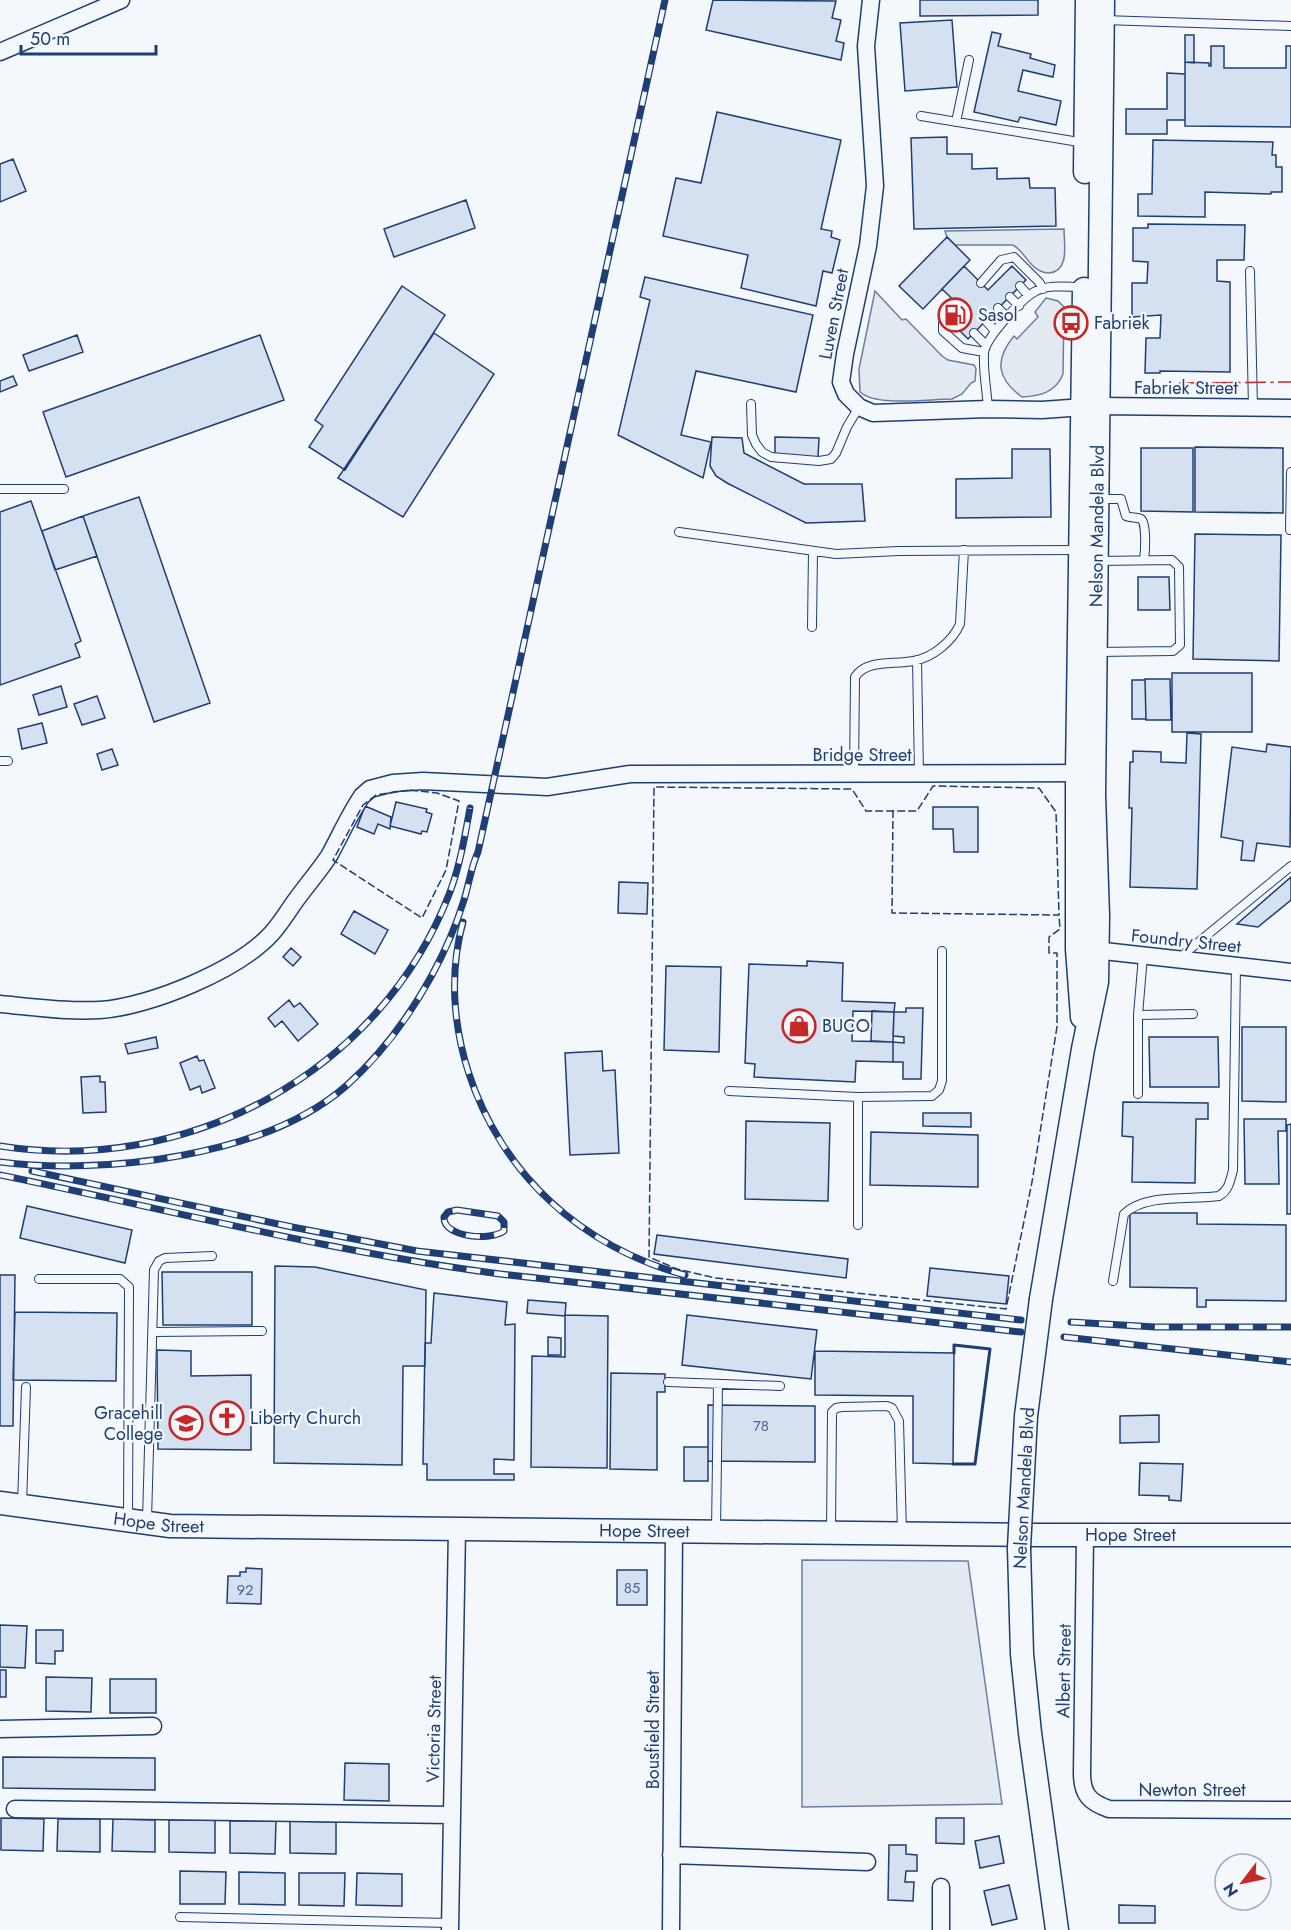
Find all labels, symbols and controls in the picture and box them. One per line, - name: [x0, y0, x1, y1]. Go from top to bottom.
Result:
- scale bar: [21, 18, 156, 56]
- text: 50 m: [30, 26, 70, 52]
- street label: Luven Street: [812, 266, 856, 362]
- fuel station icon: Sasol: [937, 297, 973, 333]
- place label: Sasol: [978, 302, 1018, 328]
- bus stop icon: Fabriek: [1053, 305, 1089, 341]
- place label: Fabriek: [1094, 310, 1150, 336]
- street label: Fabriek Street: [1134, 375, 1239, 401]
- street label: Nelson Mandela Blvd: [1083, 445, 1111, 607]
- street label: Bridge Street: [812, 742, 912, 768]
- street label: Foundry Street: [1130, 922, 1243, 960]
- shop icon: BUCO: [781, 1008, 817, 1044]
- place label: BUCO: [822, 1013, 870, 1039]
- place label: Gracehill College: [94, 1400, 163, 1447]
- church icon: Liberty Church: [209, 1400, 245, 1436]
- school or university icon: Gracehill College: [168, 1405, 204, 1441]
- place label: Liberty Church: [250, 1405, 361, 1431]
- street label: Nelson Mandela Blvd: [1007, 1406, 1041, 1570]
- house number: 78: [753, 1415, 769, 1437]
- street label: Hope Street: [112, 1505, 205, 1539]
- street label: Hope Street: [599, 1517, 691, 1544]
- street label: Hope Street: [1085, 1522, 1176, 1548]
- house number: 85: [624, 1577, 640, 1599]
- house number: 92: [236, 1579, 254, 1601]
- street label: Albert Street: [1050, 1623, 1078, 1718]
- street label: Bousfield Street: [640, 1670, 666, 1789]
- street label: Victoria Street: [420, 1675, 448, 1783]
- street label: Newton Street: [1138, 1777, 1246, 1803]
- north arrow: [1213, 1852, 1273, 1912]
- text: N: [1218, 1878, 1244, 1901]

